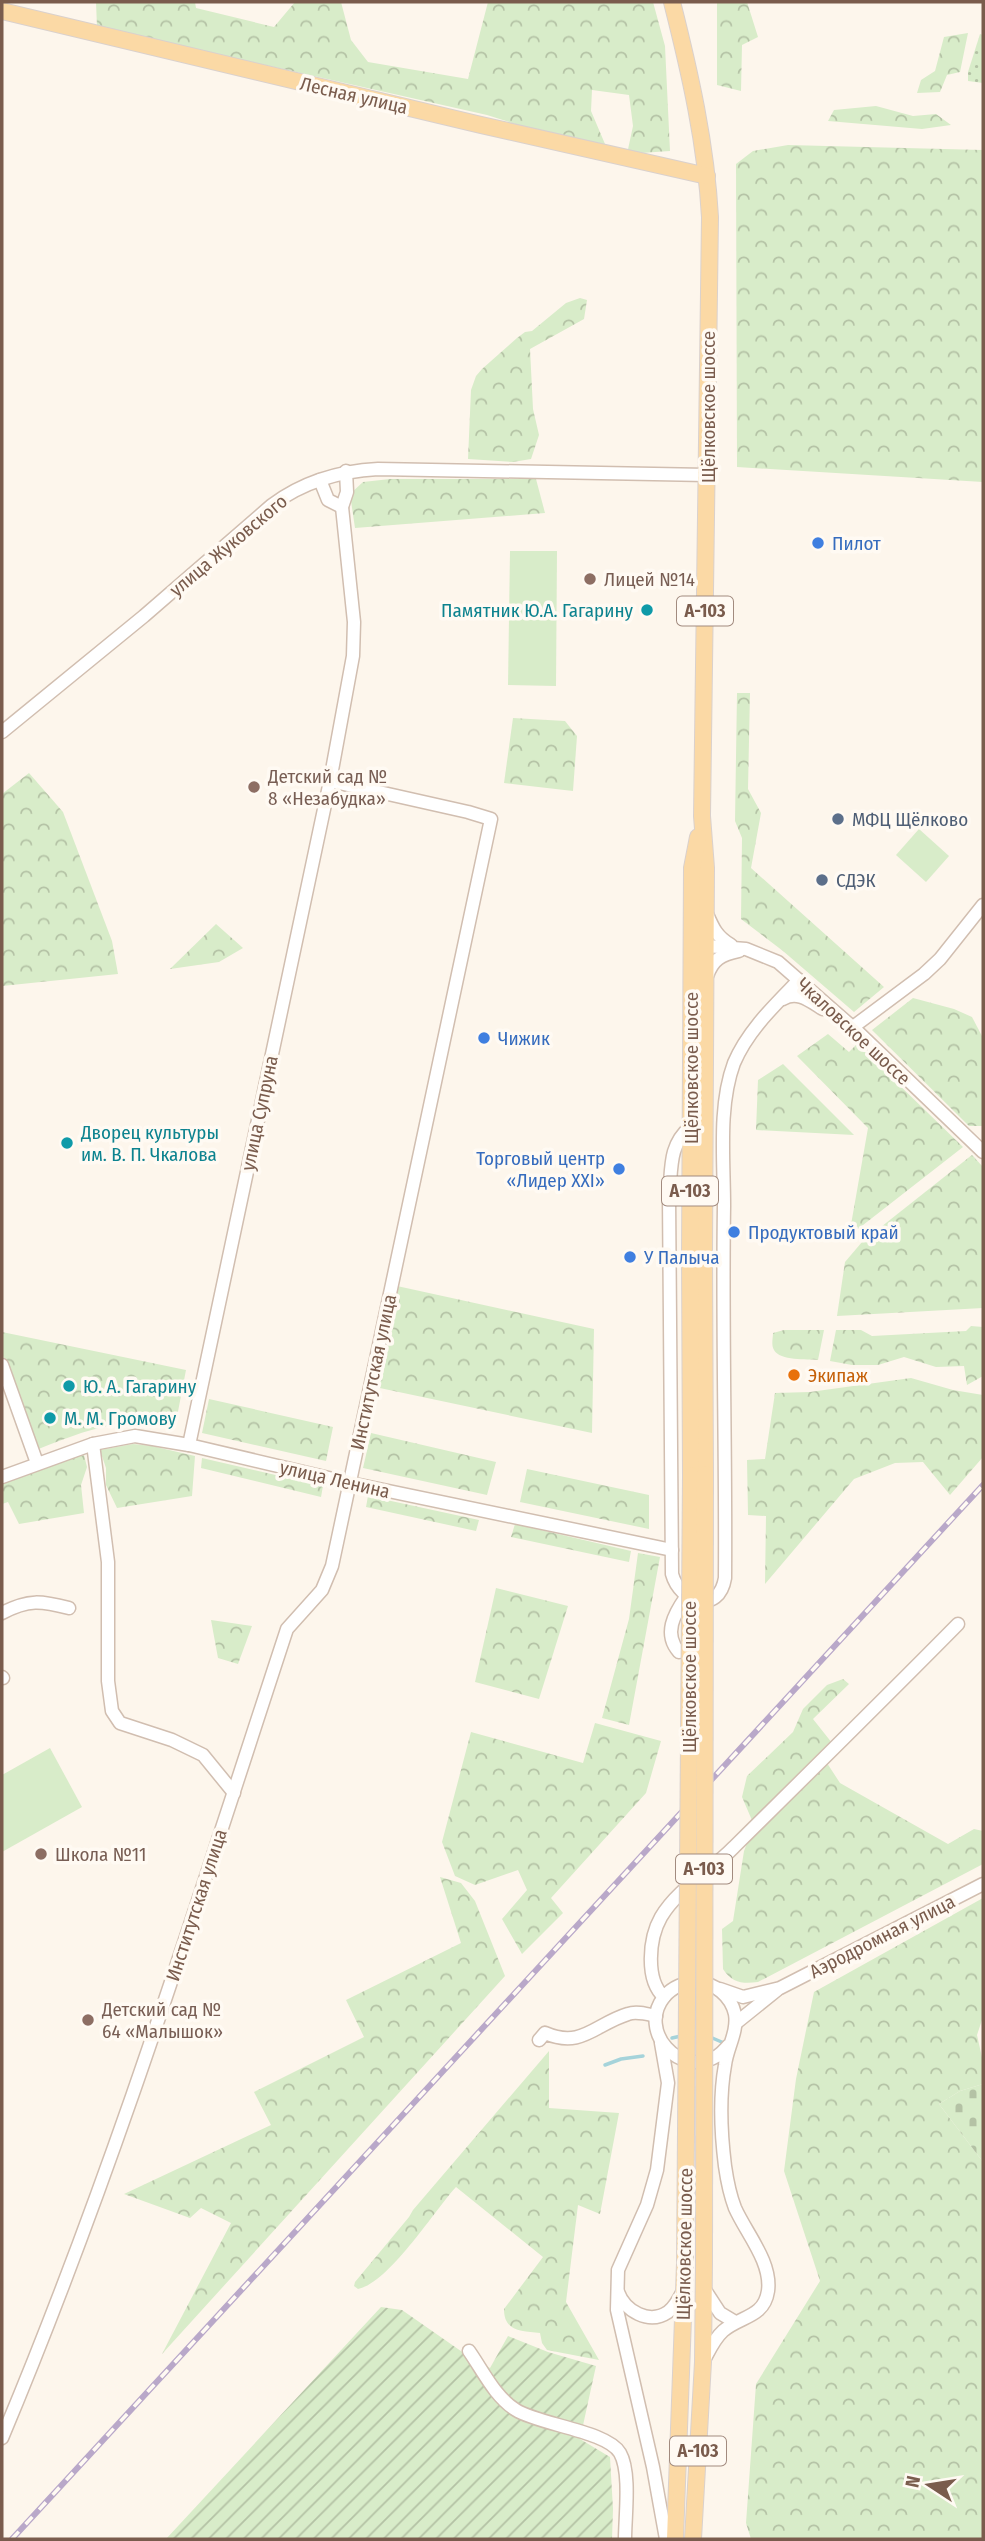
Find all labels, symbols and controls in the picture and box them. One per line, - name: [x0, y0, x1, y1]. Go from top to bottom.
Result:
- street label: Лесная улица: [298, 72, 410, 119]
- street label: Щёлковское шоссе: [697, 331, 720, 483]
- street label: улица Жуковского: [165, 490, 292, 601]
- place label: Пилот: [832, 532, 881, 555]
- marker: Пилот: [810, 535, 826, 551]
- place label: Лицей №14: [604, 568, 695, 591]
- marker: Лицей №14: [582, 571, 598, 587]
- road number: А-103: [677, 596, 733, 626]
- place label: Памятник Ю.А. Гагарину: [441, 599, 634, 622]
- marker: Памятник Ю.А. Гагарину: [639, 602, 655, 618]
- place label: Детский сад № 8 «Незабудка»: [267, 765, 387, 810]
- marker: Детский сад № 8 «Незабудка»: [246, 779, 262, 795]
- place label: МФЦ Щёлково: [852, 808, 968, 831]
- marker: МФЦ Щёлково: [830, 811, 846, 827]
- place label: СДЭК: [836, 869, 876, 892]
- marker: СДЭК: [814, 872, 830, 888]
- street label: Чкаловское шоссе: [792, 973, 915, 1090]
- street label: Щёлковское шоссе: [680, 992, 703, 1144]
- place label: Чижик: [498, 1027, 550, 1050]
- marker: Чижик: [476, 1030, 492, 1046]
- street label: улица Супруна: [236, 1053, 283, 1173]
- place label: Дворец культуры им. В. П. Чкалова: [80, 1121, 219, 1166]
- marker: Дворец культуры им. В. П. Чкалова: [59, 1135, 75, 1151]
- place label: Торговый центр «Лидер XXI»: [476, 1147, 605, 1192]
- marker: Торговый центр «Лидер XXI»: [611, 1161, 627, 1177]
- road number: А-103: [662, 1176, 718, 1206]
- place label: Продуктовый край: [748, 1221, 899, 1244]
- marker: Продуктовый край: [726, 1224, 742, 1240]
- place label: У Палыча: [643, 1246, 720, 1269]
- marker: У Палыча: [622, 1249, 638, 1265]
- street label: Институтская улица: [346, 1292, 401, 1452]
- place label: Экипаж: [808, 1364, 868, 1387]
- marker: Экипаж: [786, 1367, 802, 1383]
- place label: Ю. А. Гагарину: [83, 1375, 197, 1398]
- marker: Ю. А. Гагарину: [61, 1378, 77, 1394]
- place label: М. М. Громову: [64, 1407, 177, 1430]
- marker: М. М. Громову: [42, 1410, 58, 1426]
- street label: улица Ленина: [278, 1456, 392, 1503]
- street label: Щёлковское шоссе: [678, 1601, 701, 1753]
- street label: Институтская улица: [161, 1826, 232, 1984]
- place label: Школа №11: [55, 1843, 146, 1866]
- marker: Школа №11: [33, 1846, 49, 1862]
- road number: А-103: [676, 1854, 732, 1884]
- street label: Аэродромная улица: [806, 1890, 959, 1983]
- place label: Детский сад № 64 «Малышок»: [101, 1998, 223, 2043]
- marker: Детский сад № 64 «Малышок»: [80, 2012, 96, 2028]
- street label: Щёлковское шоссе: [672, 2168, 697, 2320]
- road number: А-103: [670, 2437, 726, 2466]
- north arrow: [894, 2450, 964, 2520]
- text: N: [900, 2474, 925, 2490]

